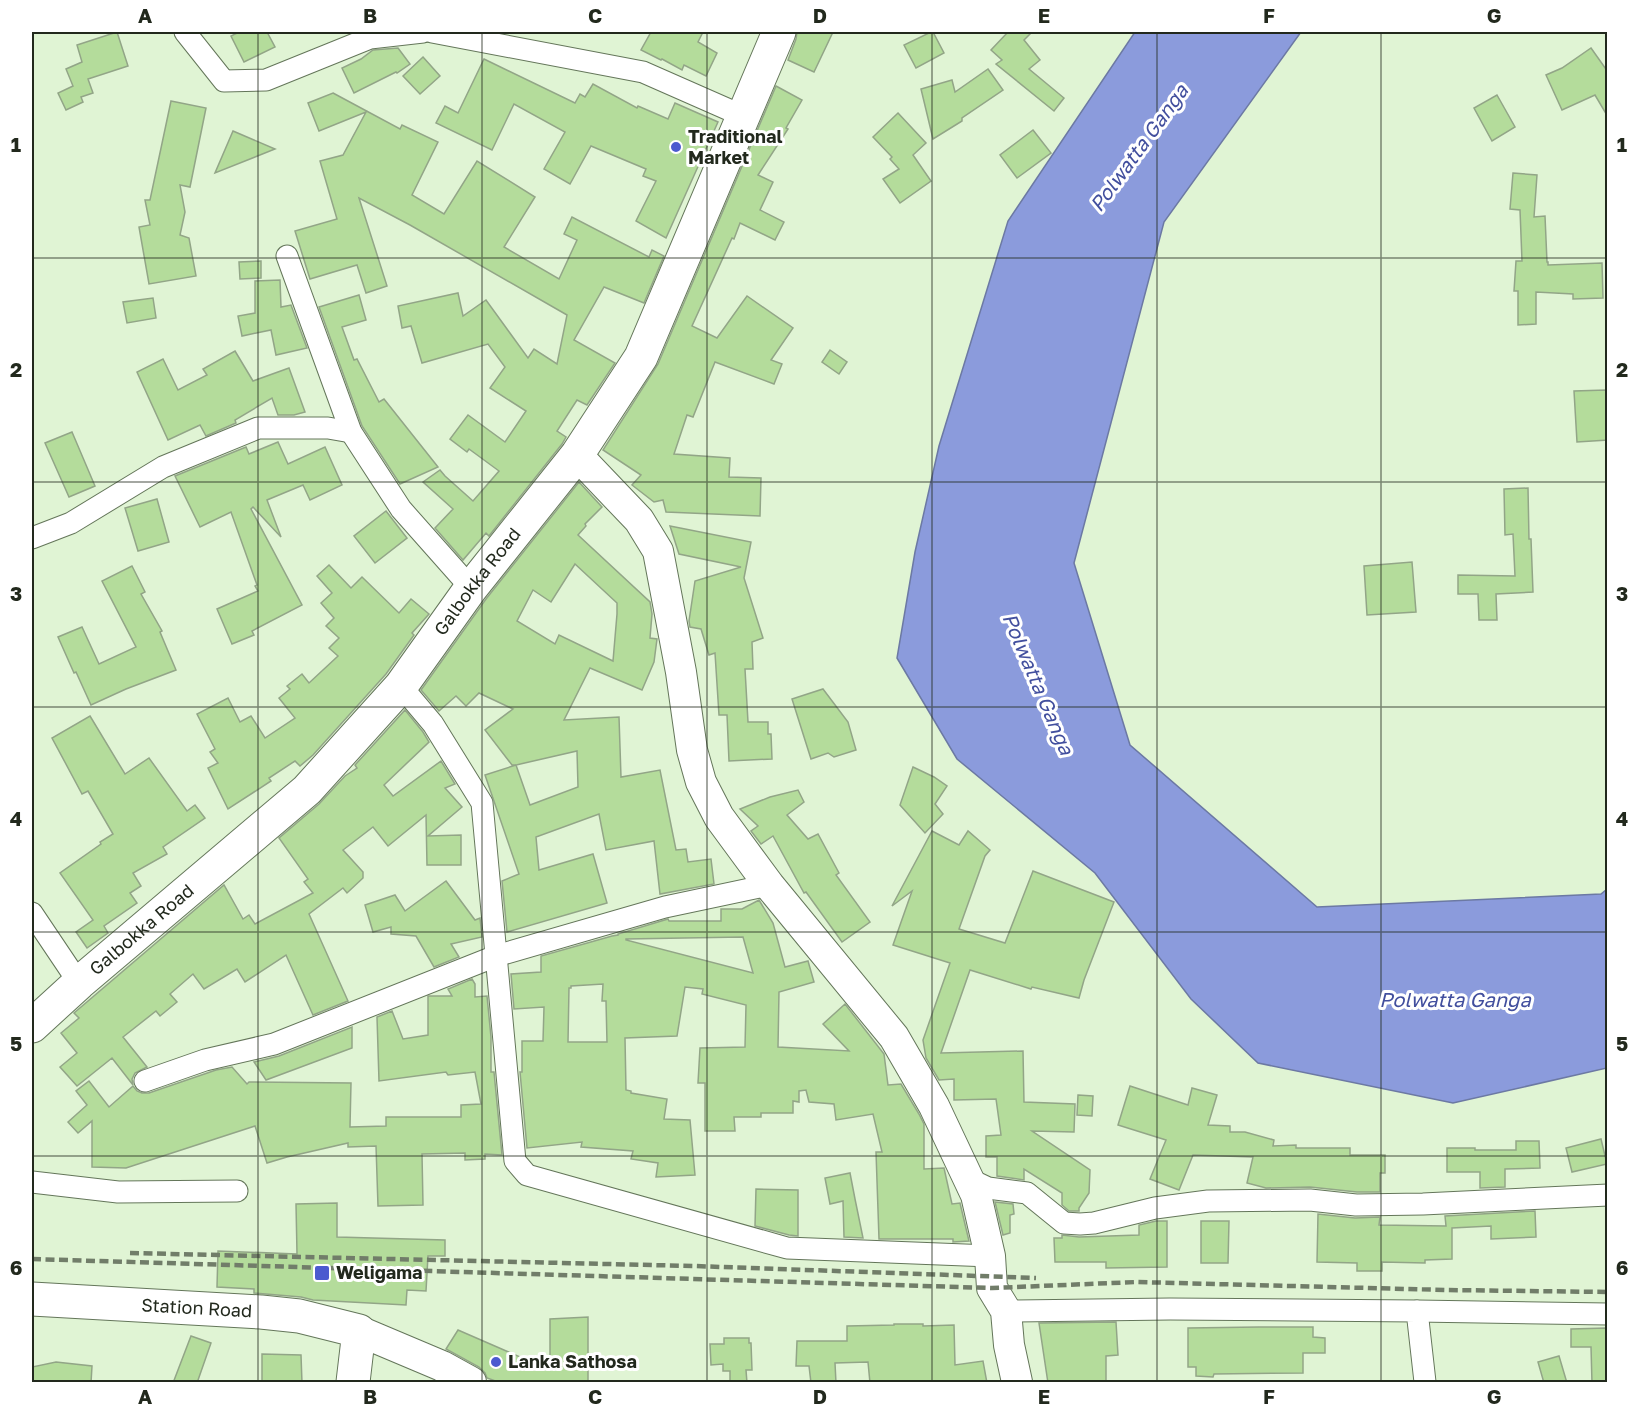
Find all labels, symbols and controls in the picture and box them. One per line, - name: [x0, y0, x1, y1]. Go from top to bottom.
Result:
- text: A: [138, 3, 152, 27]
- text: B: [363, 3, 377, 27]
- text: C: [588, 3, 602, 27]
- text: D: [813, 3, 827, 27]
- text: E: [1038, 3, 1050, 27]
- text: F: [1263, 3, 1275, 27]
- text: G: [1487, 3, 1501, 27]
- water label: Polwatta Ganga: [1084, 79, 1194, 216]
- place label: Traditional Market: [688, 125, 782, 168]
- text: 1: [11, 132, 21, 156]
- text: 1: [1617, 132, 1627, 156]
- marker: Traditional Market: [669, 140, 683, 154]
- text: 2: [10, 357, 22, 381]
- text: 2: [1616, 357, 1628, 381]
- street label: Galbokka Road: [429, 523, 525, 639]
- text: 3: [10, 581, 22, 605]
- text: 3: [1616, 581, 1628, 605]
- water label: Polwatta Ganga: [997, 609, 1080, 759]
- text: 4: [10, 806, 22, 830]
- text: 4: [1616, 806, 1628, 830]
- street label: Galbokka Road: [85, 879, 198, 979]
- water label: Polwatta Ganga: [1379, 987, 1531, 1012]
- text: 5: [10, 1031, 22, 1055]
- text: 5: [1616, 1031, 1628, 1055]
- text: 6: [10, 1255, 22, 1279]
- text: 6: [1616, 1255, 1628, 1279]
- place label: Weligama: [336, 1261, 422, 1283]
- marker: Weligama: [313, 1264, 331, 1282]
- street label: Station Road: [141, 1293, 253, 1321]
- place label: Lanka Sathosa: [508, 1350, 637, 1372]
- marker: Lanka Sathosa: [489, 1355, 503, 1369]
- text: A: [138, 1384, 152, 1408]
- text: B: [363, 1384, 377, 1408]
- text: C: [588, 1384, 602, 1408]
- text: D: [813, 1384, 827, 1408]
- text: E: [1038, 1384, 1050, 1408]
- text: F: [1263, 1384, 1275, 1408]
- text: G: [1487, 1384, 1501, 1408]

